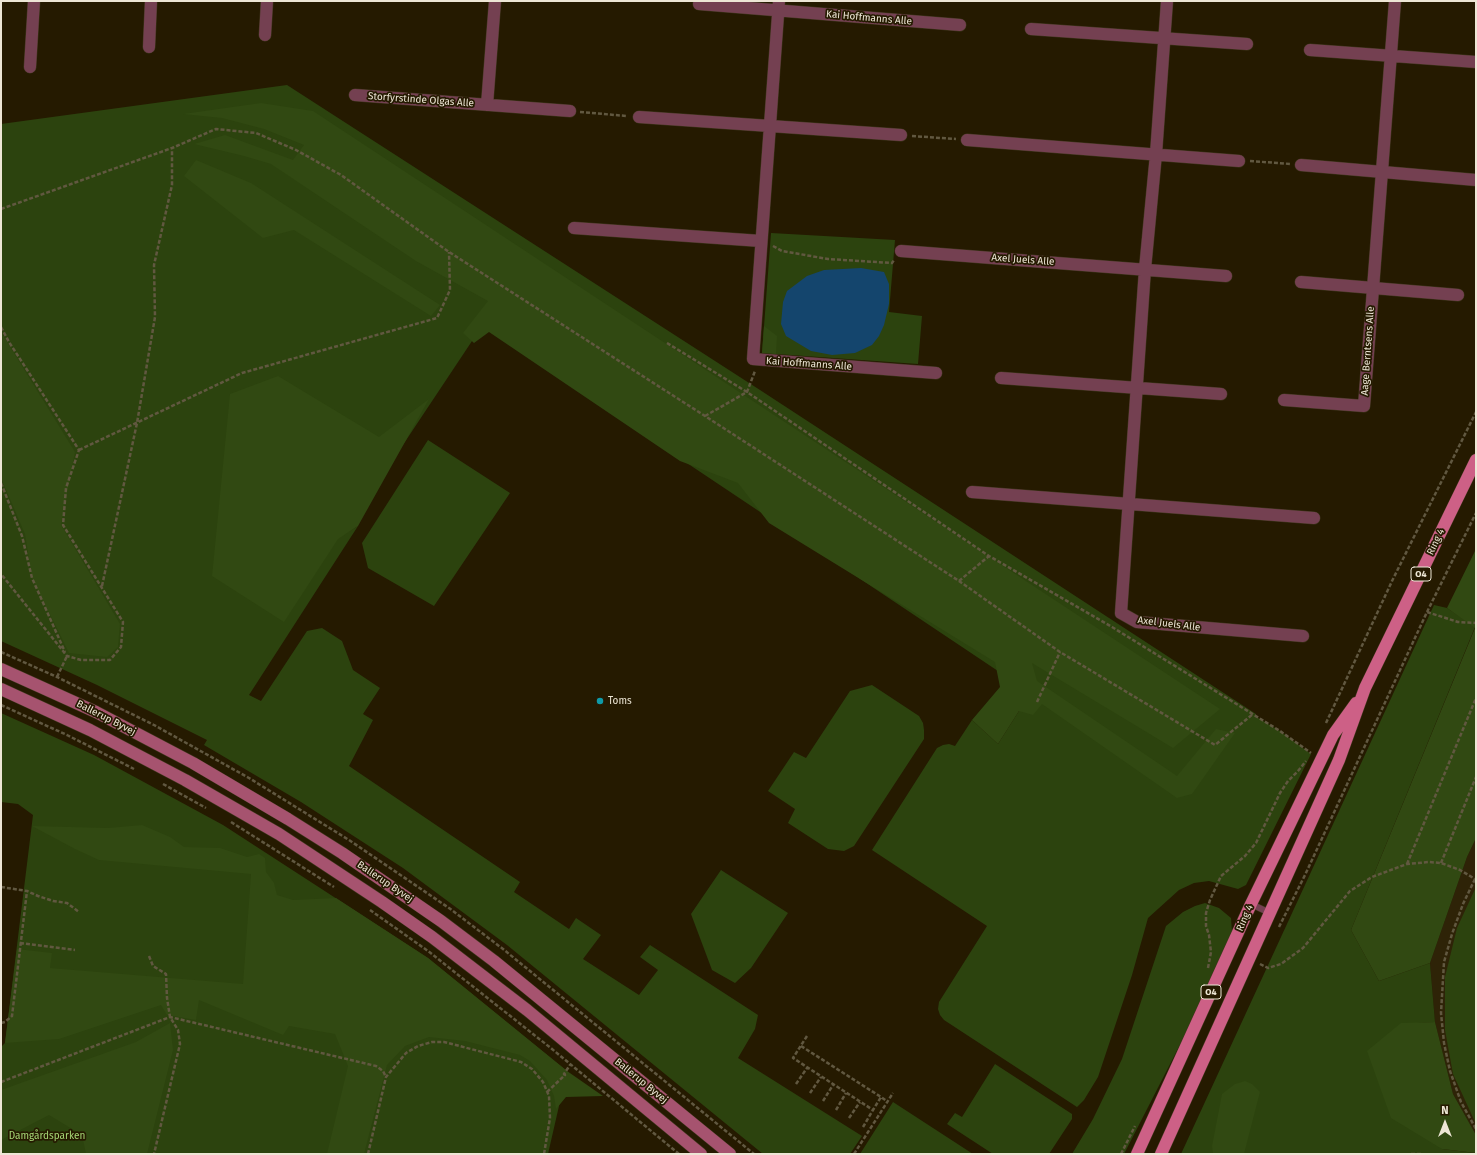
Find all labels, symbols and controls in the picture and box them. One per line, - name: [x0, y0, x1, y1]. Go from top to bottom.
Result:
- street label: Kai Hoffmanns Alle: [826, 8, 912, 28]
- street label: Storfyrstinde Olgas Alle: [368, 90, 474, 110]
- street label: Axel Juels Alle: [991, 252, 1055, 268]
- street label: Aage Berntsens Alle: [1359, 306, 1377, 396]
- street label: Kai Hoffmanns Alle: [766, 355, 852, 373]
- street label: Ring 4: [1424, 527, 1448, 557]
- road number: O4: [1411, 567, 1431, 581]
- street label: Axel Juels Alle: [1137, 614, 1201, 634]
- place label: Toms: [608, 695, 632, 707]
- marker: Toms: [595, 696, 605, 706]
- street label: Ballerup Byvej: [74, 698, 138, 738]
- street label: Ballerup Byvej: [355, 859, 415, 905]
- street label: Ring 4: [1234, 903, 1256, 933]
- road number: O4: [1201, 985, 1221, 999]
- street label: Ballerup Byvej: [612, 1056, 670, 1106]
- north arrow: [1425, 1103, 1465, 1143]
- text: N: [1441, 1104, 1449, 1117]
- park label: Damgårdsparken: [9, 1130, 85, 1142]

